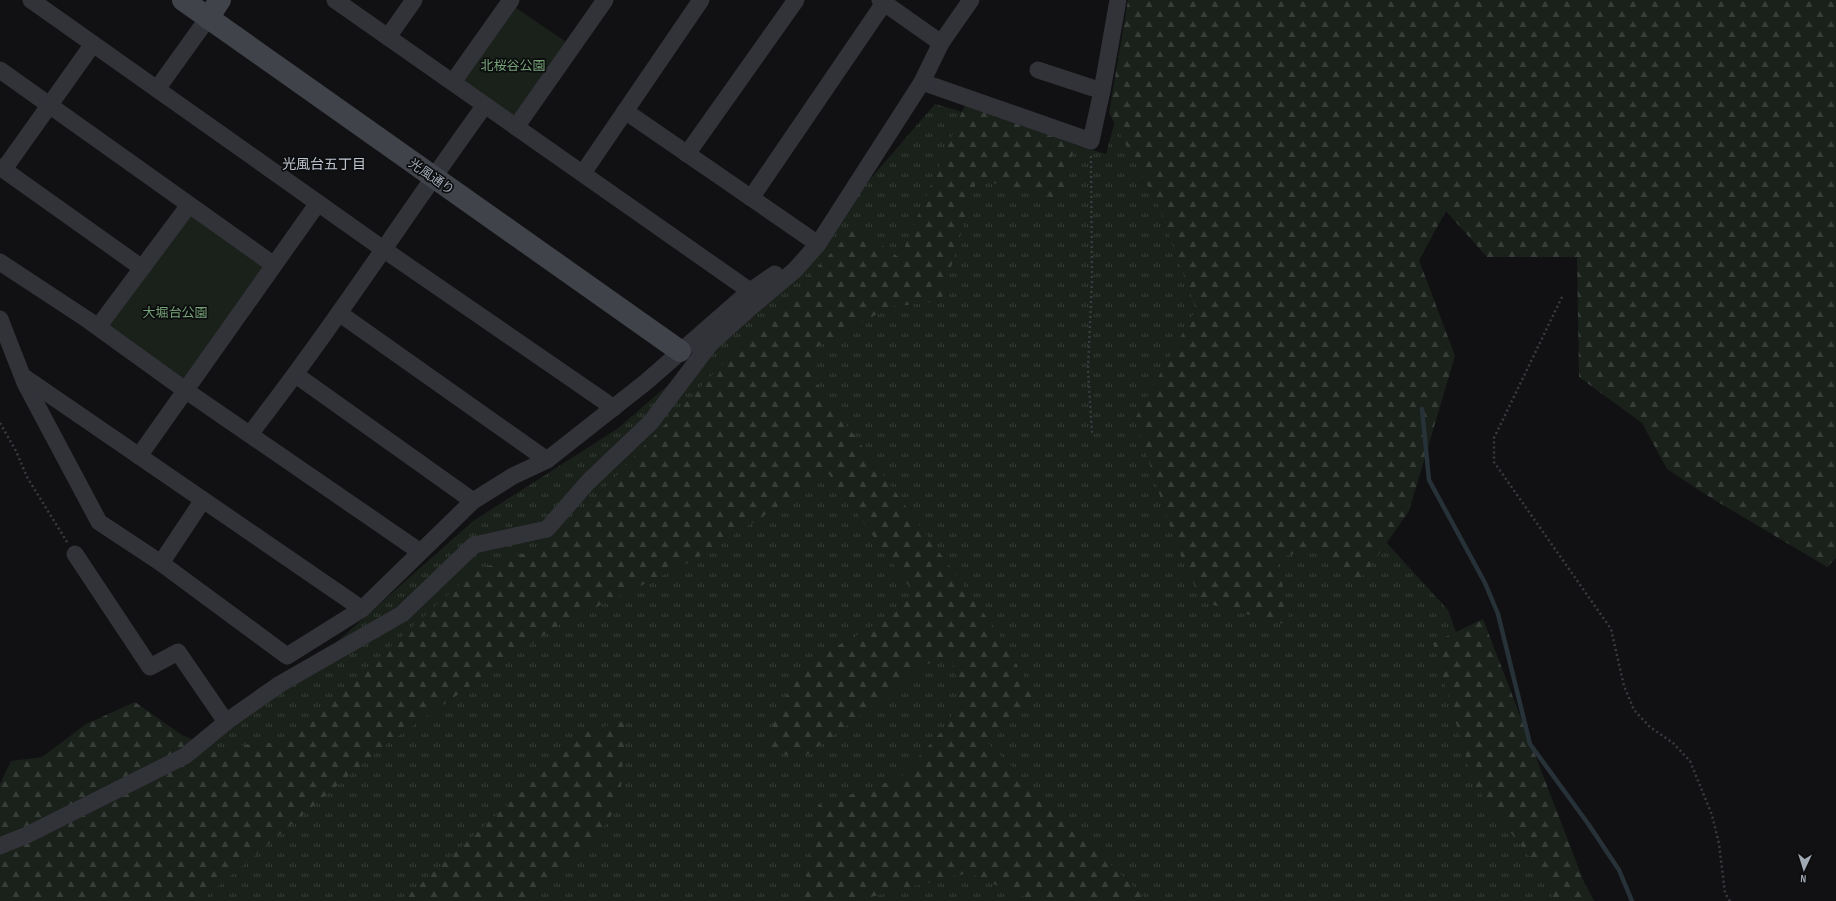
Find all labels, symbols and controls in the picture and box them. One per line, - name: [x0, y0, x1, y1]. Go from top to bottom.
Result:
- park label: 北桜谷公園: [480, 58, 546, 74]
- street label: 光風通り: [406, 155, 457, 198]
- district label: 光風台五丁目: [282, 156, 366, 173]
- park label: 大堀台公園: [142, 305, 208, 321]
- north arrow: [1784, 849, 1824, 889]
- text: N: [1800, 872, 1807, 885]

